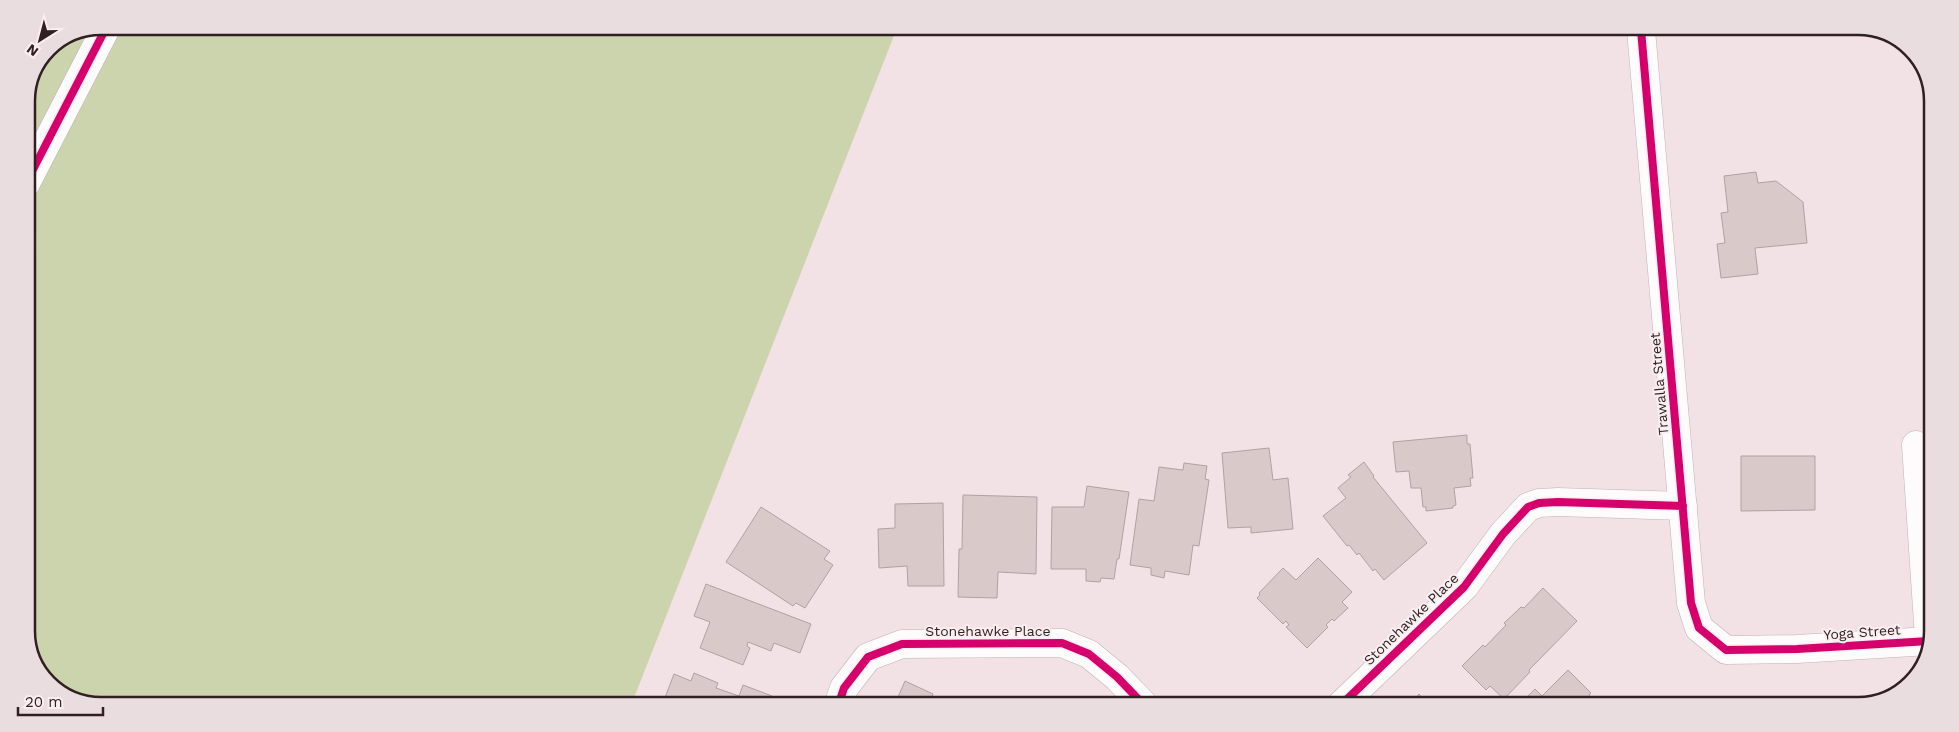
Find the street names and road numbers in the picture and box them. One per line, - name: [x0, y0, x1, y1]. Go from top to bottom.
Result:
- street label: Trawalla Street: [1647, 332, 1671, 436]
- street label: Stonehawke Place: [1360, 570, 1462, 668]
- street label: Yoga Street: [1823, 621, 1901, 643]
- street label: Stonehawke Place: [925, 623, 1051, 639]

